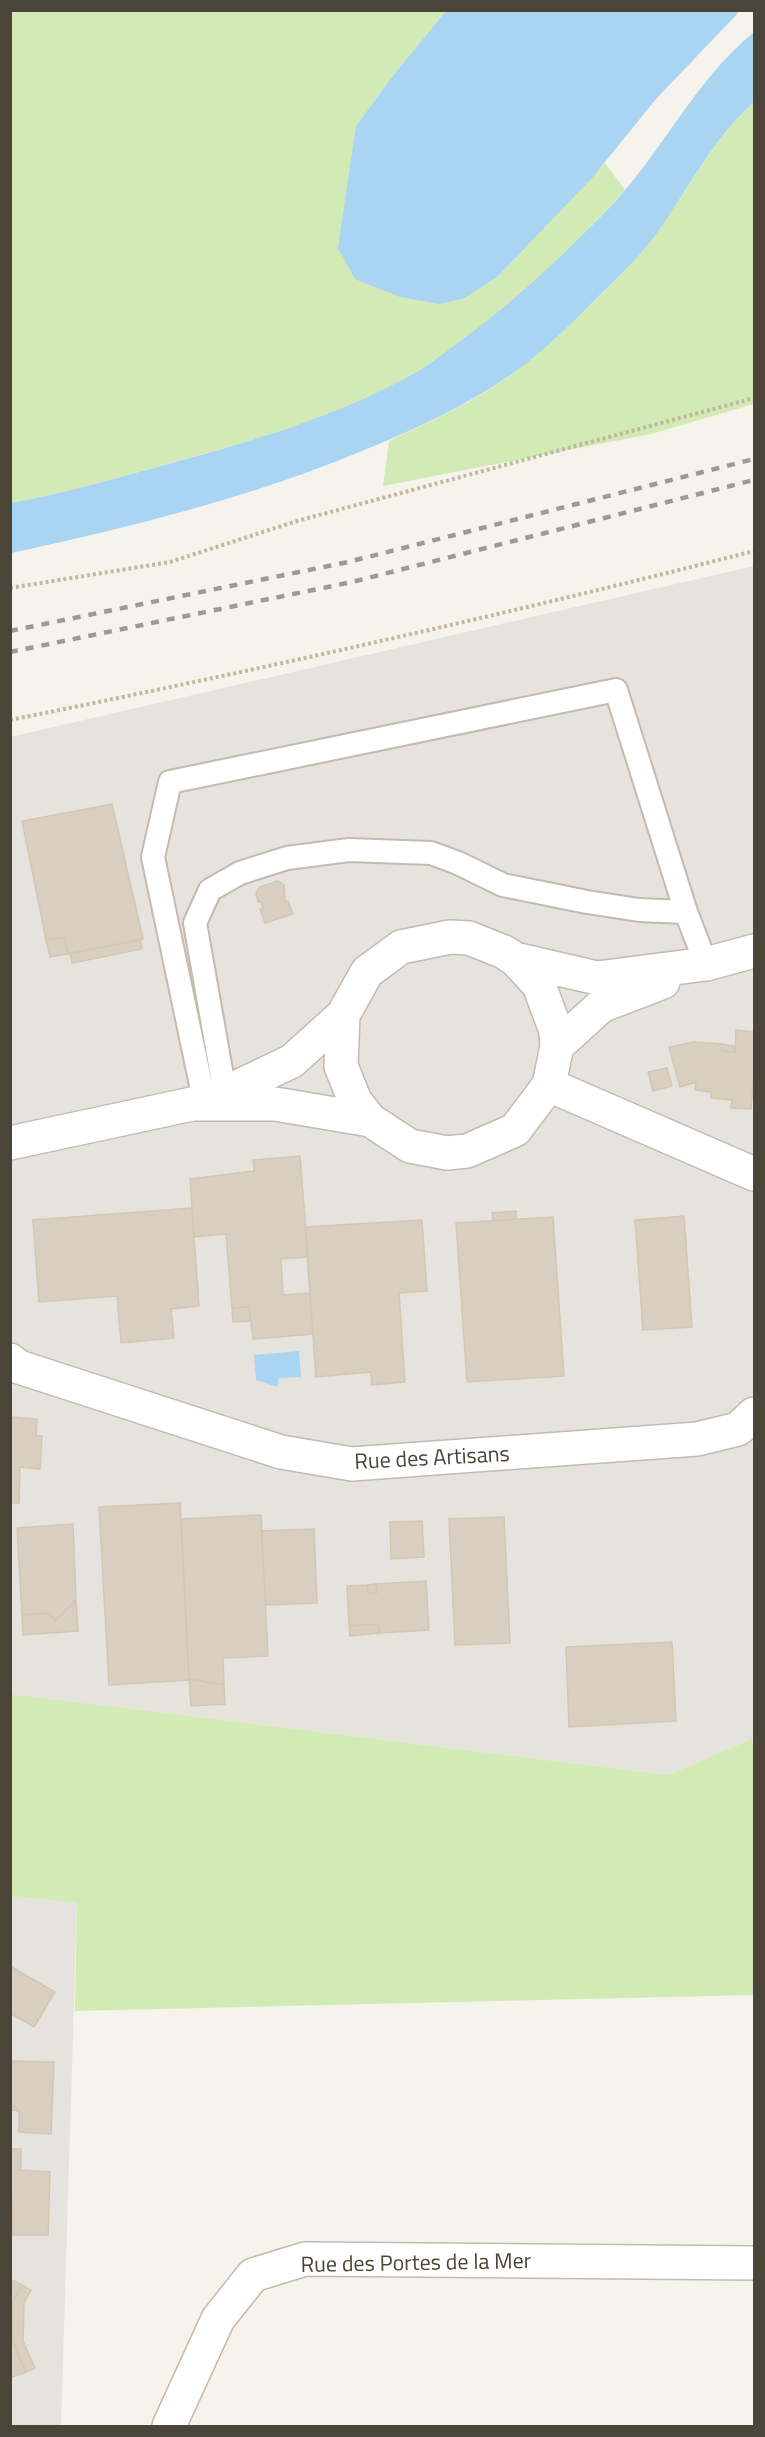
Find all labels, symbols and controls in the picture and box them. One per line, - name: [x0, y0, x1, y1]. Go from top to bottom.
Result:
- street label: Rue des Artisans: [353, 1436, 511, 1478]
- street label: Rue des Portes de la Mer: [300, 2243, 532, 2281]

